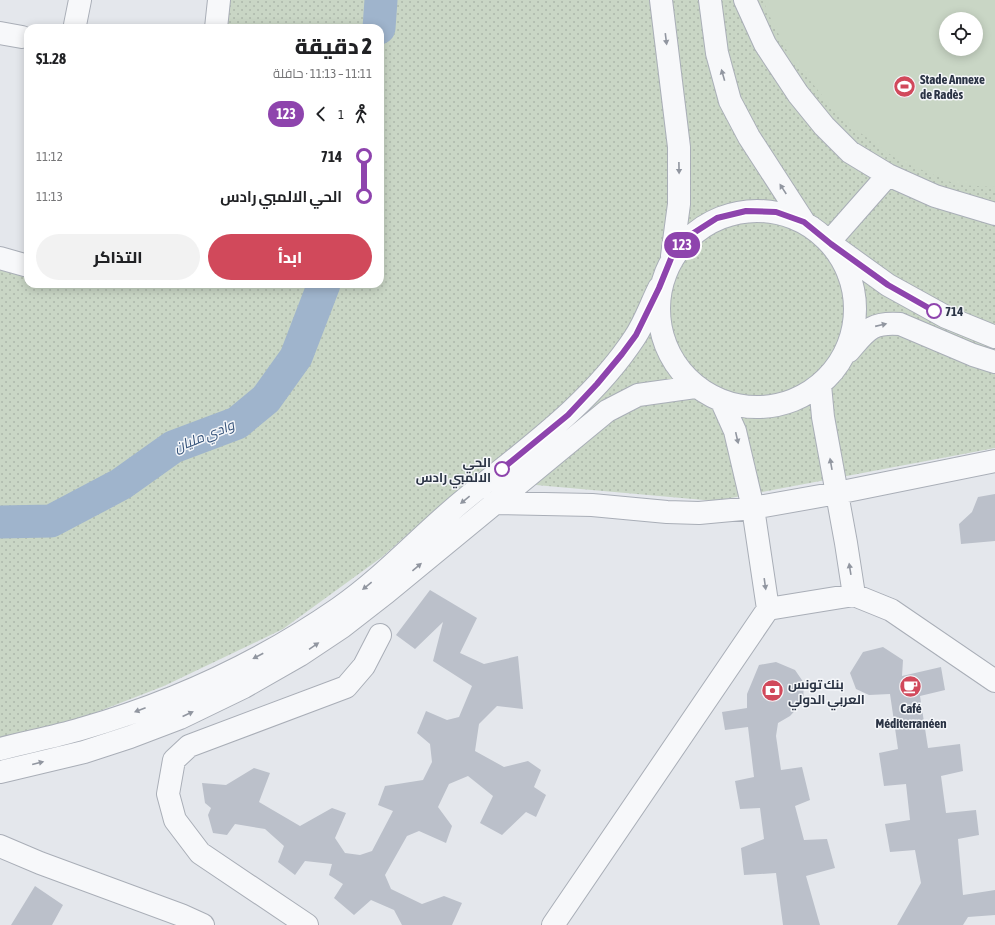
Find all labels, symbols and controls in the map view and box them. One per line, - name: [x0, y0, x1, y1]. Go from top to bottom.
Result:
- map controls: [939, 12, 983, 56]
- button: locate: [939, 12, 983, 56]
- text: 2 دقيقة: [295, 33, 372, 59]
- one-way arrow: [662, 33, 669, 45]
- text: $1.28: [36, 50, 66, 67]
- text: 11:11 – 11:13 · حافلة: [273, 66, 372, 81]
- one-way arrow: [720, 69, 726, 81]
- place label: Stade Annexe de Radès: [920, 72, 985, 102]
- sports icon: Stade Annexe de Radès: [892, 73, 918, 99]
- icon: back: [310, 103, 332, 125]
- icon: walk: [350, 103, 372, 125]
- text: 123: [276, 106, 296, 122]
- text: 1: [338, 107, 344, 122]
- text: 714: [321, 148, 342, 165]
- text: 11:12: [36, 149, 63, 164]
- one-way arrow: [676, 162, 682, 175]
- one-way arrow: [779, 184, 787, 194]
- text: الحي الالمبي رادس: [220, 188, 342, 205]
- text: 11:13: [36, 189, 63, 204]
- line badge: 123: [659, 232, 705, 258]
- button: التذاكر: [36, 234, 200, 280]
- button: ابدأ: [208, 234, 372, 280]
- text: 123: [672, 237, 692, 253]
- marker: 714: [926, 303, 942, 319]
- place label: 714: [945, 304, 963, 319]
- one-way arrow: [874, 322, 887, 328]
- water label: وادي مليان: [172, 416, 239, 459]
- one-way arrow: [734, 432, 740, 444]
- place label: الحي الالمبي رادس: [416, 455, 491, 489]
- one-way arrow: [828, 458, 834, 470]
- marker: الحي الالمبي رادس: [494, 461, 510, 477]
- one-way arrow: [459, 495, 470, 504]
- one-way arrow: [412, 562, 423, 571]
- one-way arrow: [847, 563, 853, 575]
- one-way arrow: [762, 578, 768, 591]
- one-way arrow: [362, 581, 372, 590]
- one-way arrow: [309, 642, 320, 650]
- one-way arrow: [252, 653, 264, 659]
- cafe icon: Café Méditerranéen: [898, 673, 924, 699]
- place label: بنك تونس العربي الدولي: [788, 677, 865, 711]
- bank icon: بنك تونس العربي الدولي: [759, 678, 785, 704]
- place label: Café Méditerranéen: [875, 701, 947, 731]
- one-way arrow: [133, 707, 145, 713]
- one-way arrow: [182, 711, 193, 717]
- one-way arrow: [32, 760, 44, 766]

